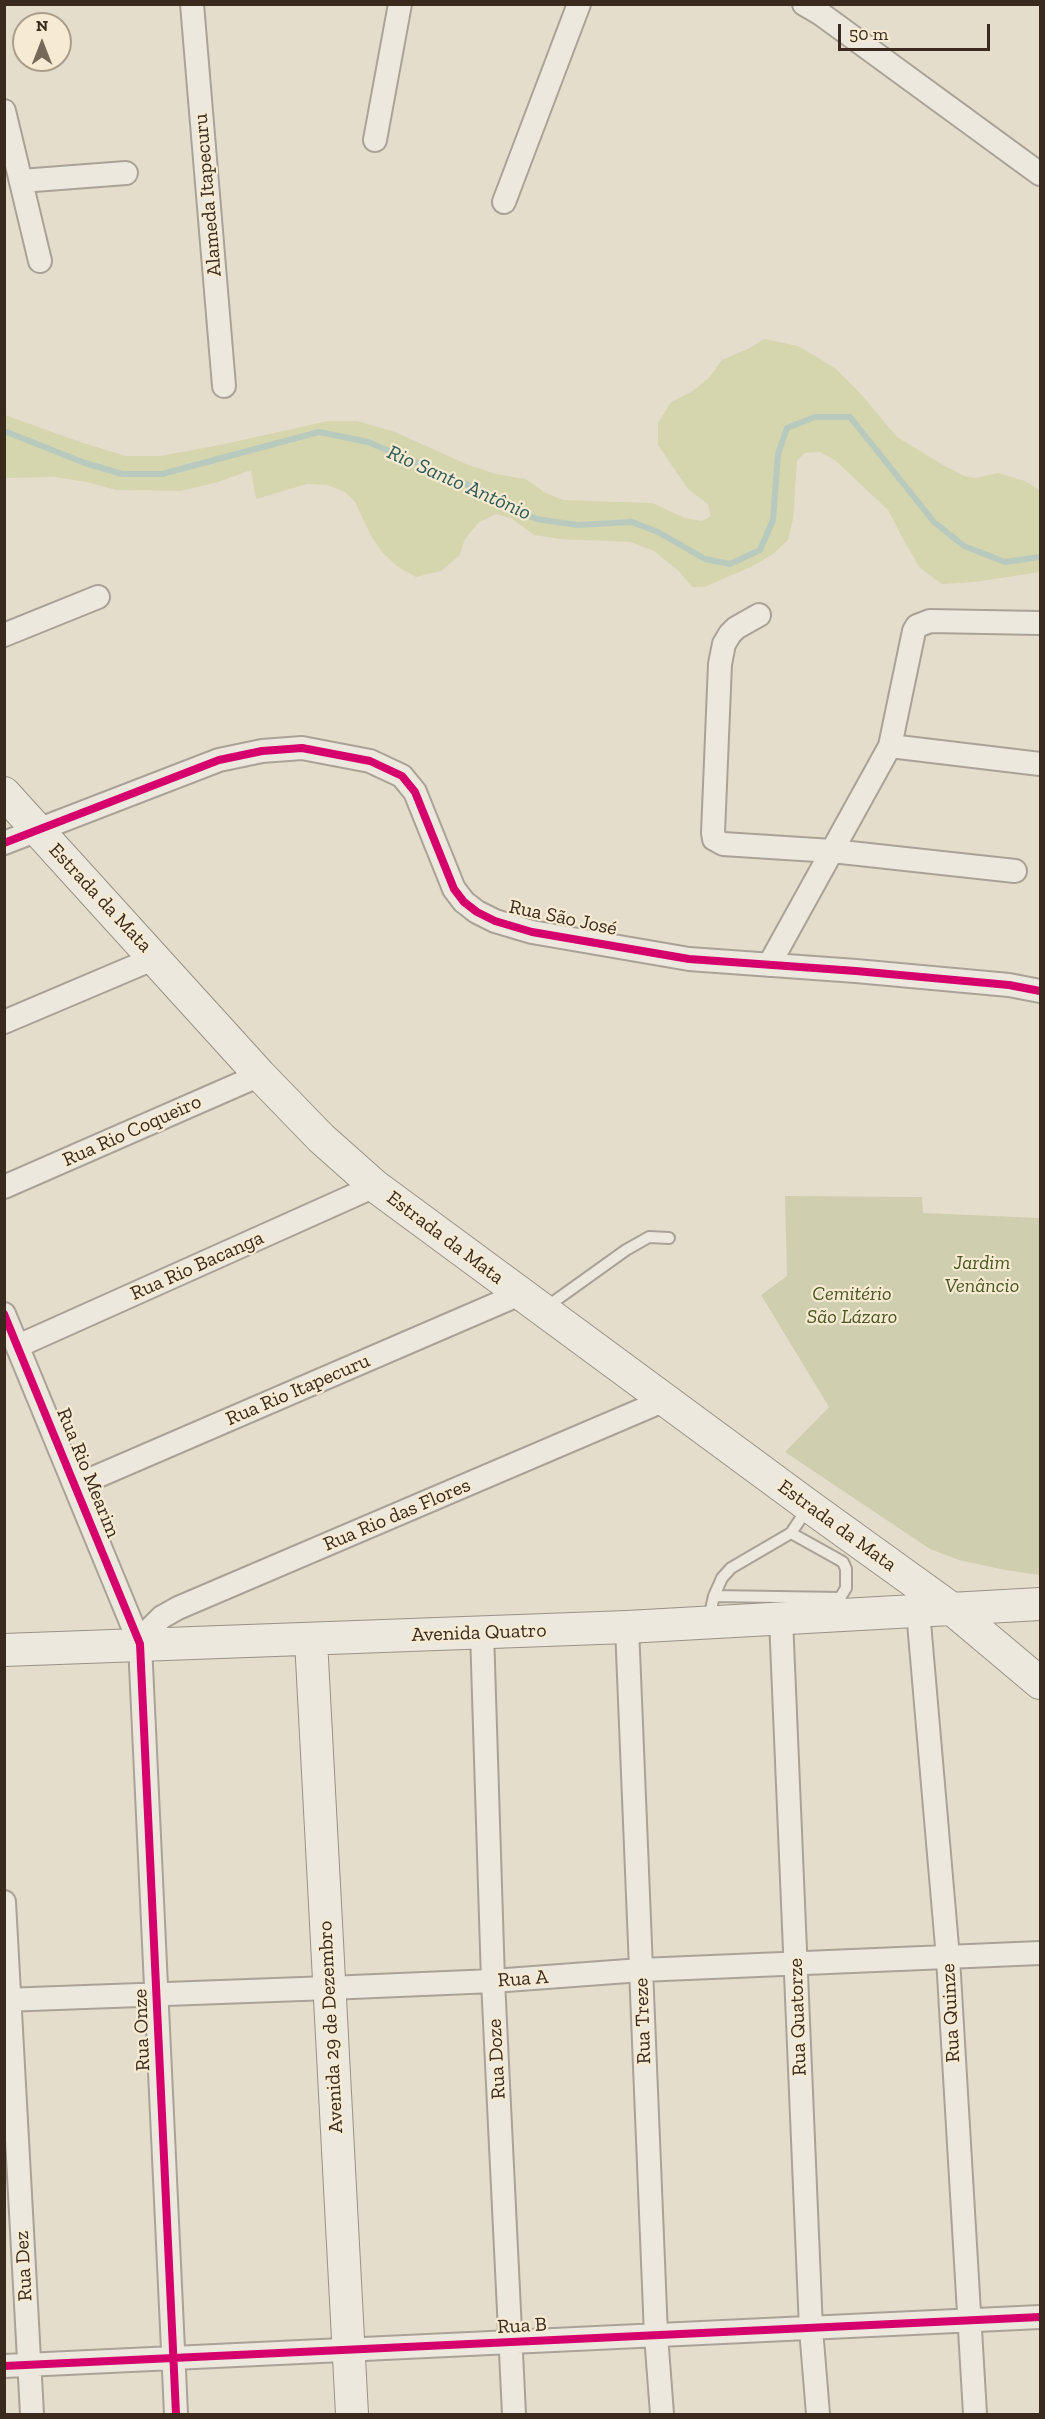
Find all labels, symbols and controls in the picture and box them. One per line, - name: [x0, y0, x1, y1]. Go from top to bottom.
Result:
- north arrow: [12, 12, 72, 72]
- scale bar: [841, 12, 992, 50]
- text: N: [36, 16, 48, 35]
- text: 50 m: [849, 23, 888, 45]
- street label: Alameda Itapecuru: [189, 113, 227, 277]
- water label: Rio Santo Antônio: [383, 440, 535, 526]
- street label: Estrada da Mata: [43, 838, 157, 958]
- street label: Rua São José: [507, 895, 619, 941]
- street label: Rua Rio Coqueiro: [59, 1090, 205, 1172]
- street label: Estrada da Mata: [382, 1186, 508, 1290]
- street label: Rua Rio Bacanga: [127, 1226, 267, 1306]
- park label: Jardim Venâncio: [945, 1251, 1019, 1298]
- park label: Cemitério São Lázaro: [807, 1282, 897, 1329]
- street label: Rua Rio Itapecuru: [222, 1349, 374, 1431]
- street label: Rua Rio Mearim: [51, 1405, 125, 1541]
- street label: Rua Rio das Flores: [320, 1473, 474, 1557]
- street label: Estrada da Mata: [773, 1475, 901, 1577]
- street label: Avenida Quatro: [411, 1619, 547, 1647]
- street label: Avenida 29 de Dezembro: [313, 1920, 349, 2134]
- street label: Rua Quatorze: [784, 1958, 812, 2076]
- street label: Rua Quinze: [936, 1963, 966, 2063]
- street label: Rua A: [497, 1965, 549, 1993]
- street label: Rua Treze: [630, 1977, 656, 2065]
- street label: Rua Onze: [129, 1988, 155, 2072]
- street label: Rua Doze: [483, 2018, 511, 2100]
- street label: Rua Dez: [10, 2230, 38, 2302]
- street label: Rua B: [496, 2313, 548, 2339]

